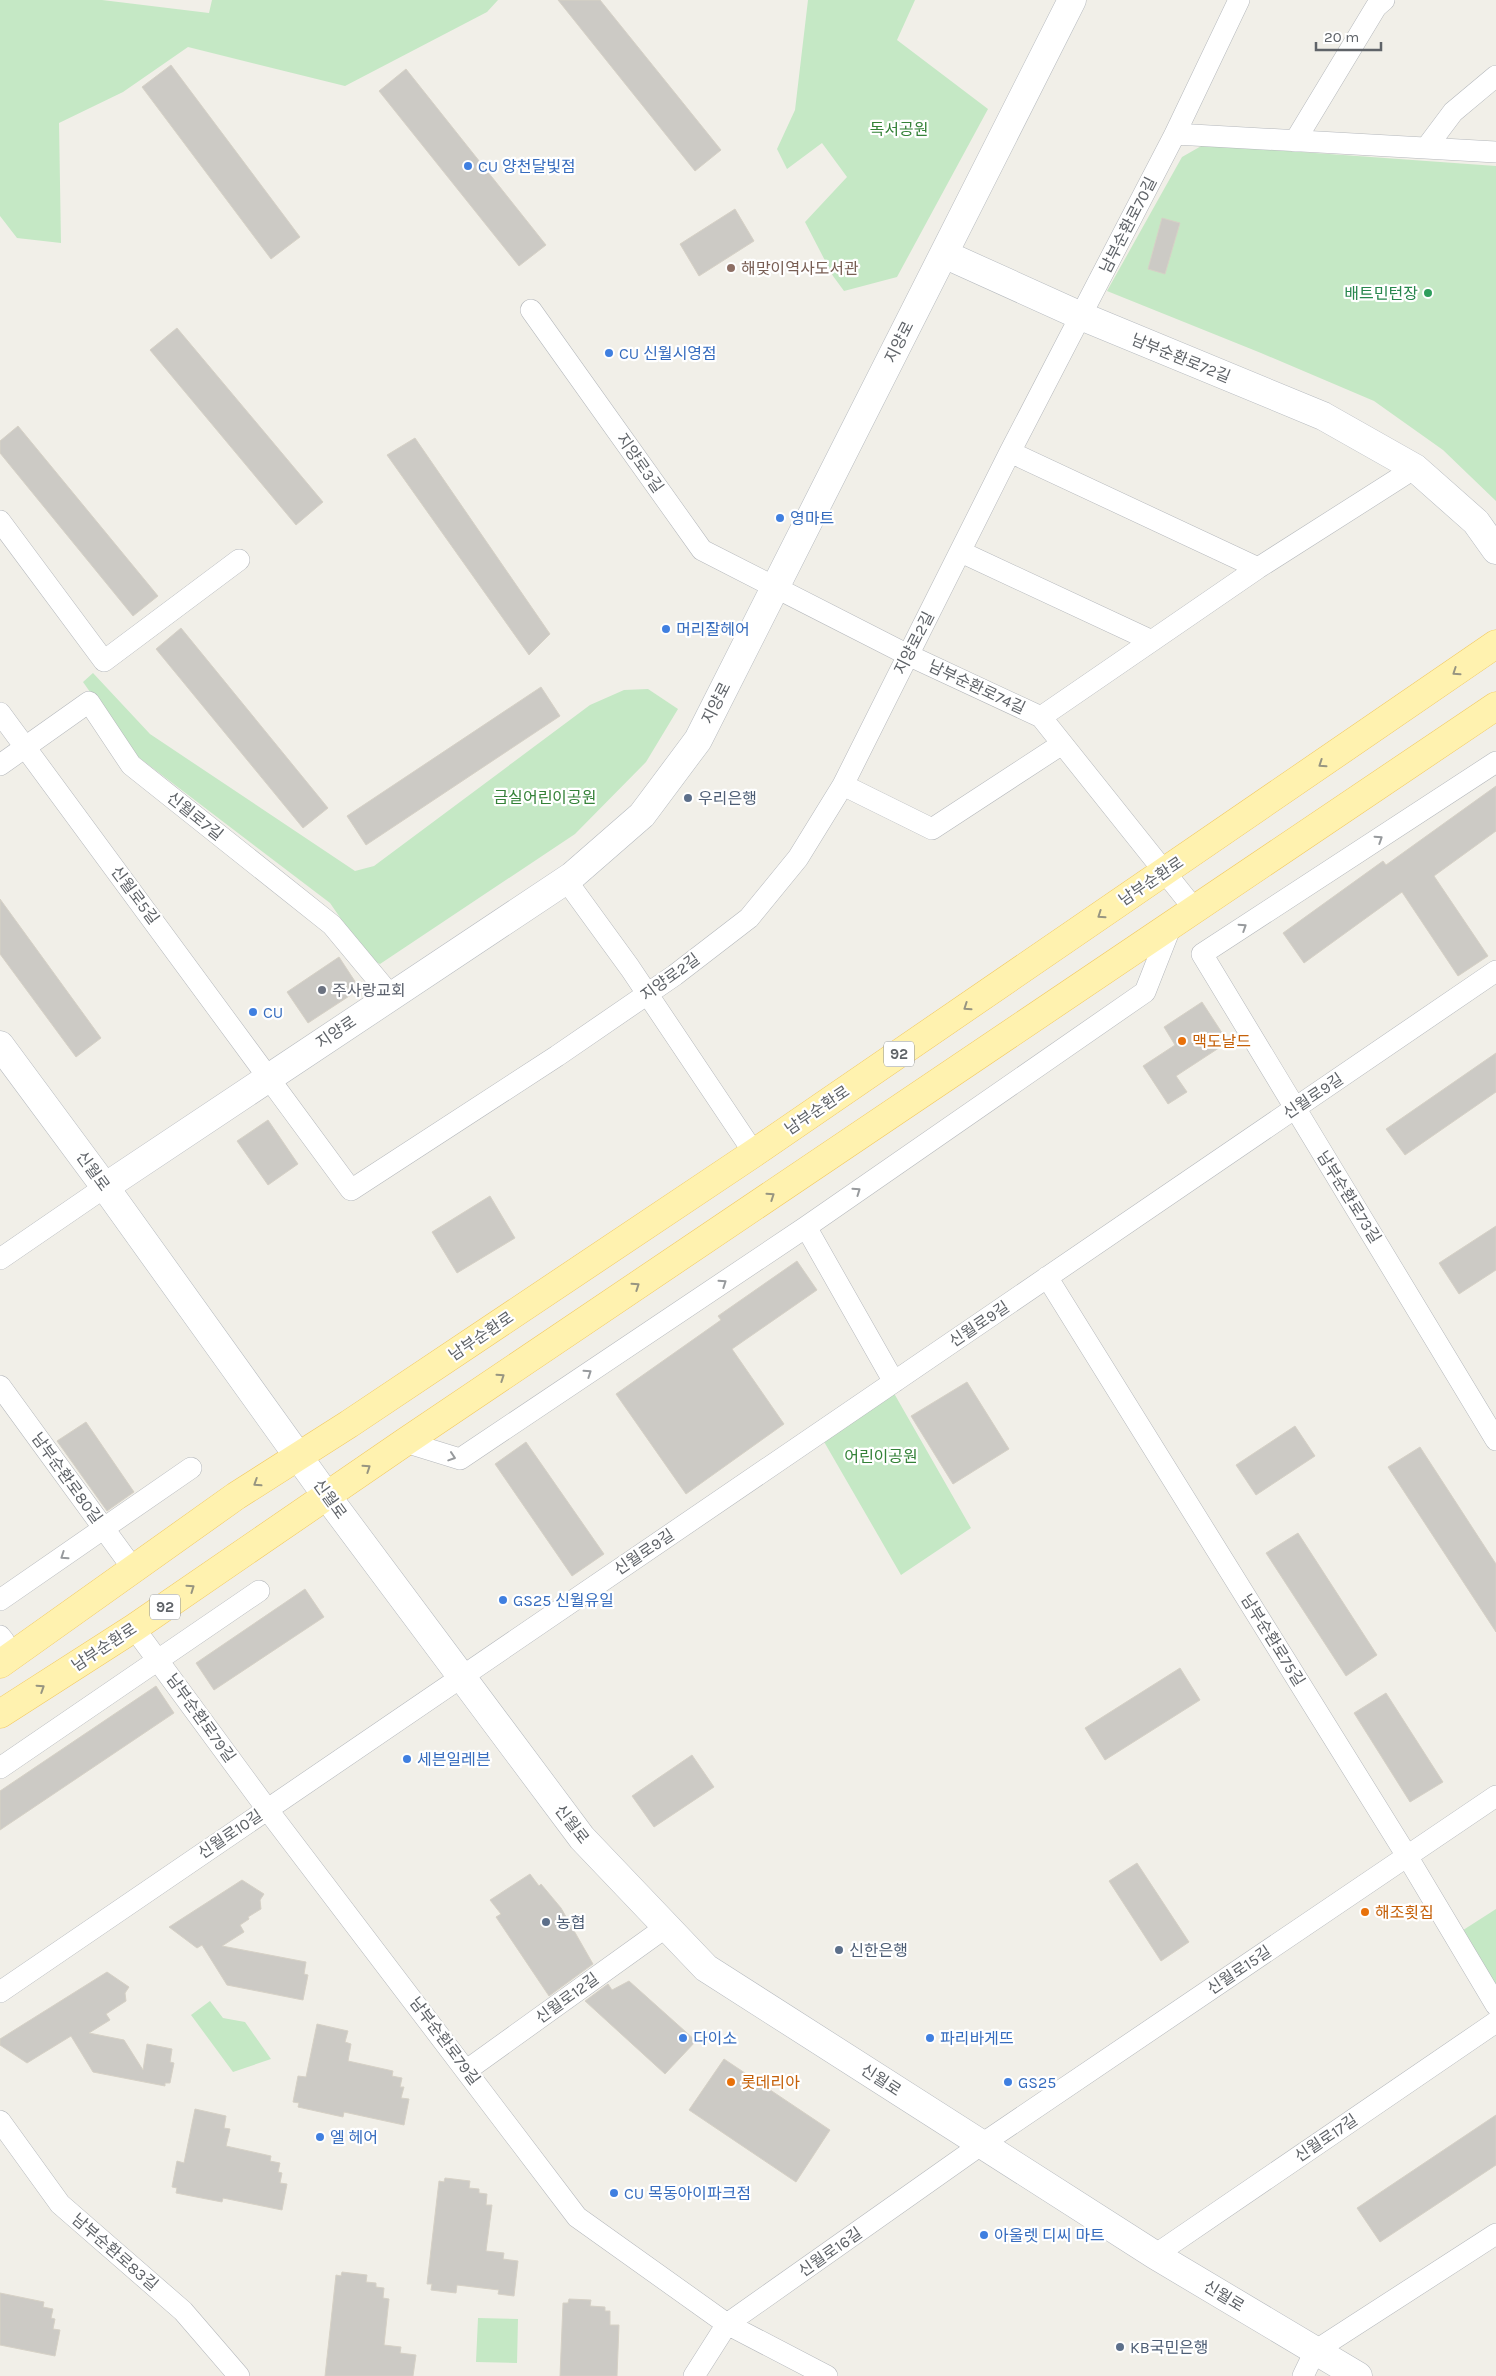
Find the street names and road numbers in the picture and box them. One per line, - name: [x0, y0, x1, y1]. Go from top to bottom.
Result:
- street label: 남부순환로70길: [1096, 174, 1160, 276]
- street label: 지양로: [881, 318, 918, 366]
- street label: 남부순환로72길: [1129, 330, 1233, 386]
- street label: 지양로3길: [613, 430, 667, 496]
- street label: 지양로2길: [890, 608, 938, 678]
- street label: 남부순환로74길: [926, 656, 1028, 718]
- street label: 지양로: [698, 679, 735, 727]
- street label: 신월로7길: [163, 788, 227, 844]
- street label: 남부순환로: [1115, 852, 1187, 909]
- street label: 신월로5길: [107, 862, 163, 928]
- street label: 지양로2길: [637, 949, 703, 1005]
- street label: 지양로: [312, 1012, 360, 1052]
- road number: 92: [884, 1042, 914, 1066]
- street label: 신월로9길: [1279, 1069, 1347, 1123]
- street label: 남부순환로: [781, 1081, 853, 1138]
- street label: 남부순환로73길: [1313, 1147, 1385, 1247]
- street label: 신월로: [72, 1148, 114, 1195]
- street label: 신월로9길: [945, 1297, 1013, 1351]
- street label: 남부순환로: [445, 1307, 517, 1364]
- street label: 남부순환로80길: [28, 1429, 106, 1527]
- street label: 신월로: [309, 1476, 351, 1523]
- street label: 신월로9길: [610, 1525, 678, 1579]
- street label: 남부순환로75길: [1237, 1590, 1309, 1690]
- road number: 92: [150, 1594, 180, 1620]
- street label: 남부순환로: [68, 1619, 140, 1675]
- street label: 남부순환로79길: [162, 1670, 240, 1766]
- street label: 신월로: [551, 1801, 593, 1847]
- street label: 신월로10길: [194, 1806, 266, 1862]
- street label: 신월로15길: [1203, 1942, 1275, 1998]
- street label: 신월로12길: [532, 1969, 602, 2027]
- street label: 남부순환로79길: [406, 1993, 484, 2089]
- street label: 신월로: [857, 2060, 905, 2100]
- street label: 신월로17길: [1291, 2110, 1361, 2166]
- street label: 남부순환로83길: [68, 2210, 162, 2294]
- street label: 신월로16길: [795, 2223, 865, 2281]
- street label: 신월로: [1200, 2276, 1248, 2316]

